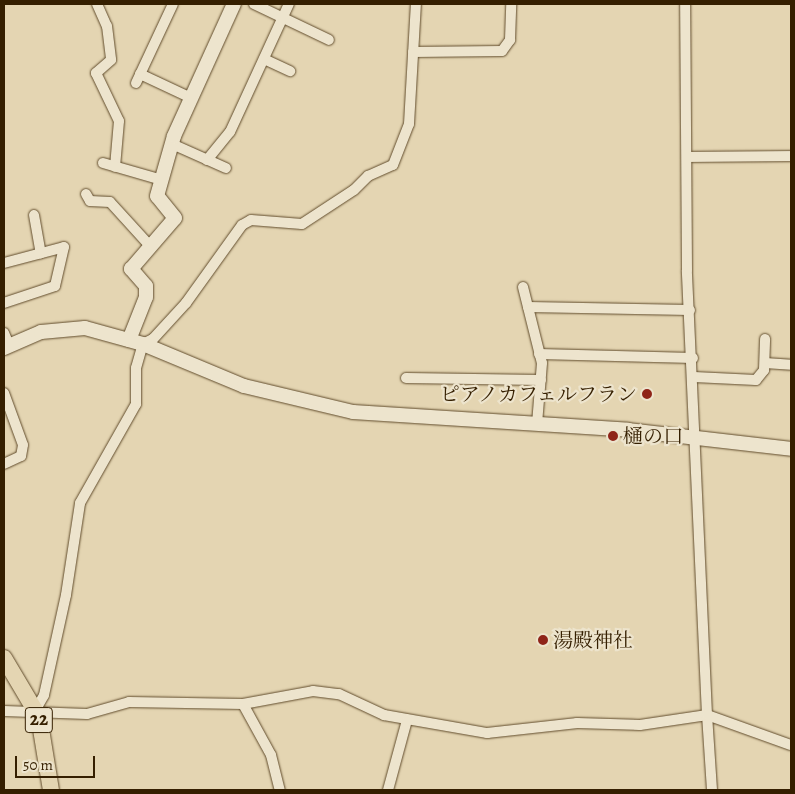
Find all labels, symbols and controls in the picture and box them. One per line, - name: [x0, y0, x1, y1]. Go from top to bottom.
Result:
- place label: ピアノカフェルフラン: [437, 382, 637, 406]
- marker: ピアノカフェルフラン: [641, 388, 653, 400]
- place label: 樋の口: [623, 424, 683, 448]
- marker: 樋の口: [607, 430, 619, 442]
- place label: 湯殿神社: [553, 628, 633, 652]
- marker: 湯殿神社: [537, 634, 549, 646]
- road number: 22: [24, 704, 54, 736]
- scale bar: [18, 746, 98, 778]
- text: 50 m: [23, 755, 53, 775]

